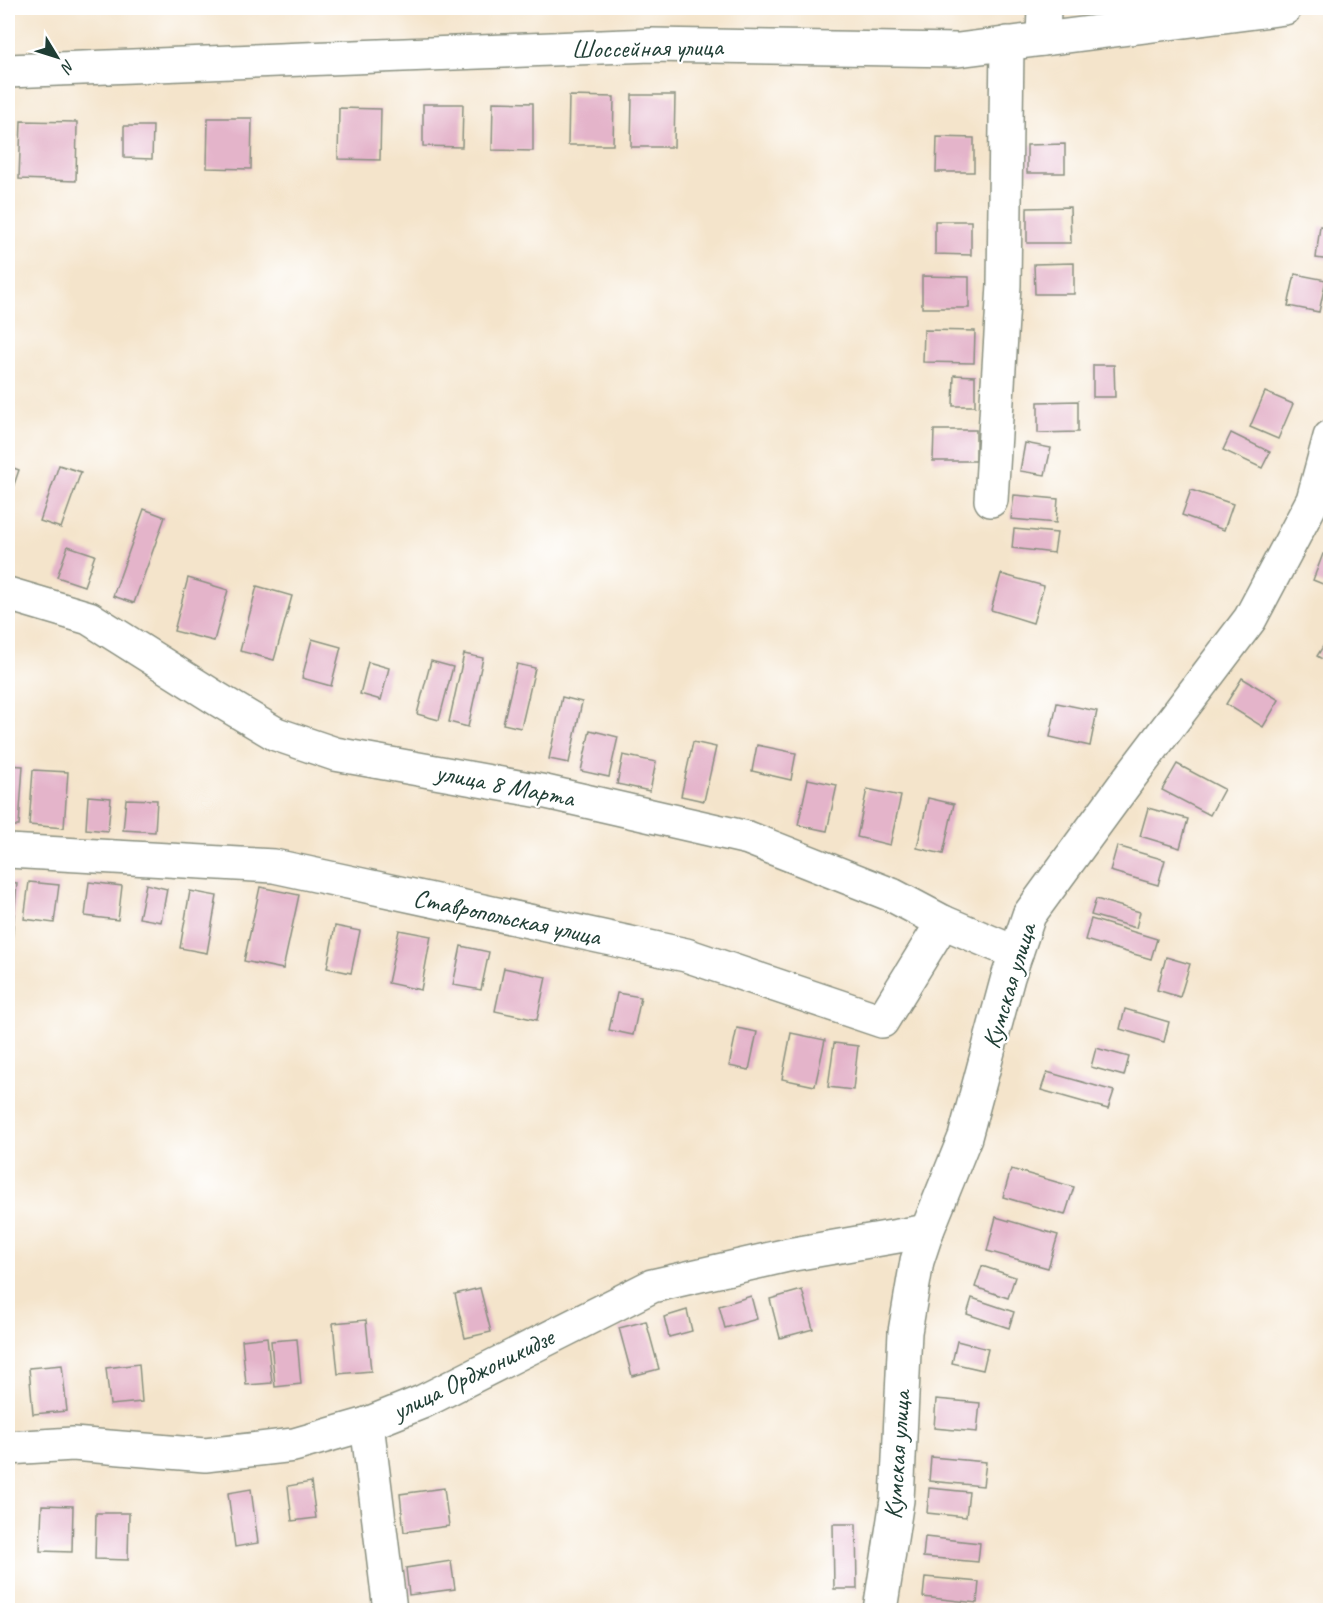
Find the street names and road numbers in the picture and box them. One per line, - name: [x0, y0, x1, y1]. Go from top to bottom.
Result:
- street label: Шоссейная улица: [571, 30, 725, 66]
- street label: улица 8 Марта: [431, 755, 579, 815]
- street label: Ставропольская улица: [410, 881, 605, 953]
- street label: Кумская улица: [974, 917, 1044, 1052]
- street label: улица Орджоникидзе: [385, 1320, 562, 1428]
- street label: Кумская улица: [876, 1387, 918, 1520]

